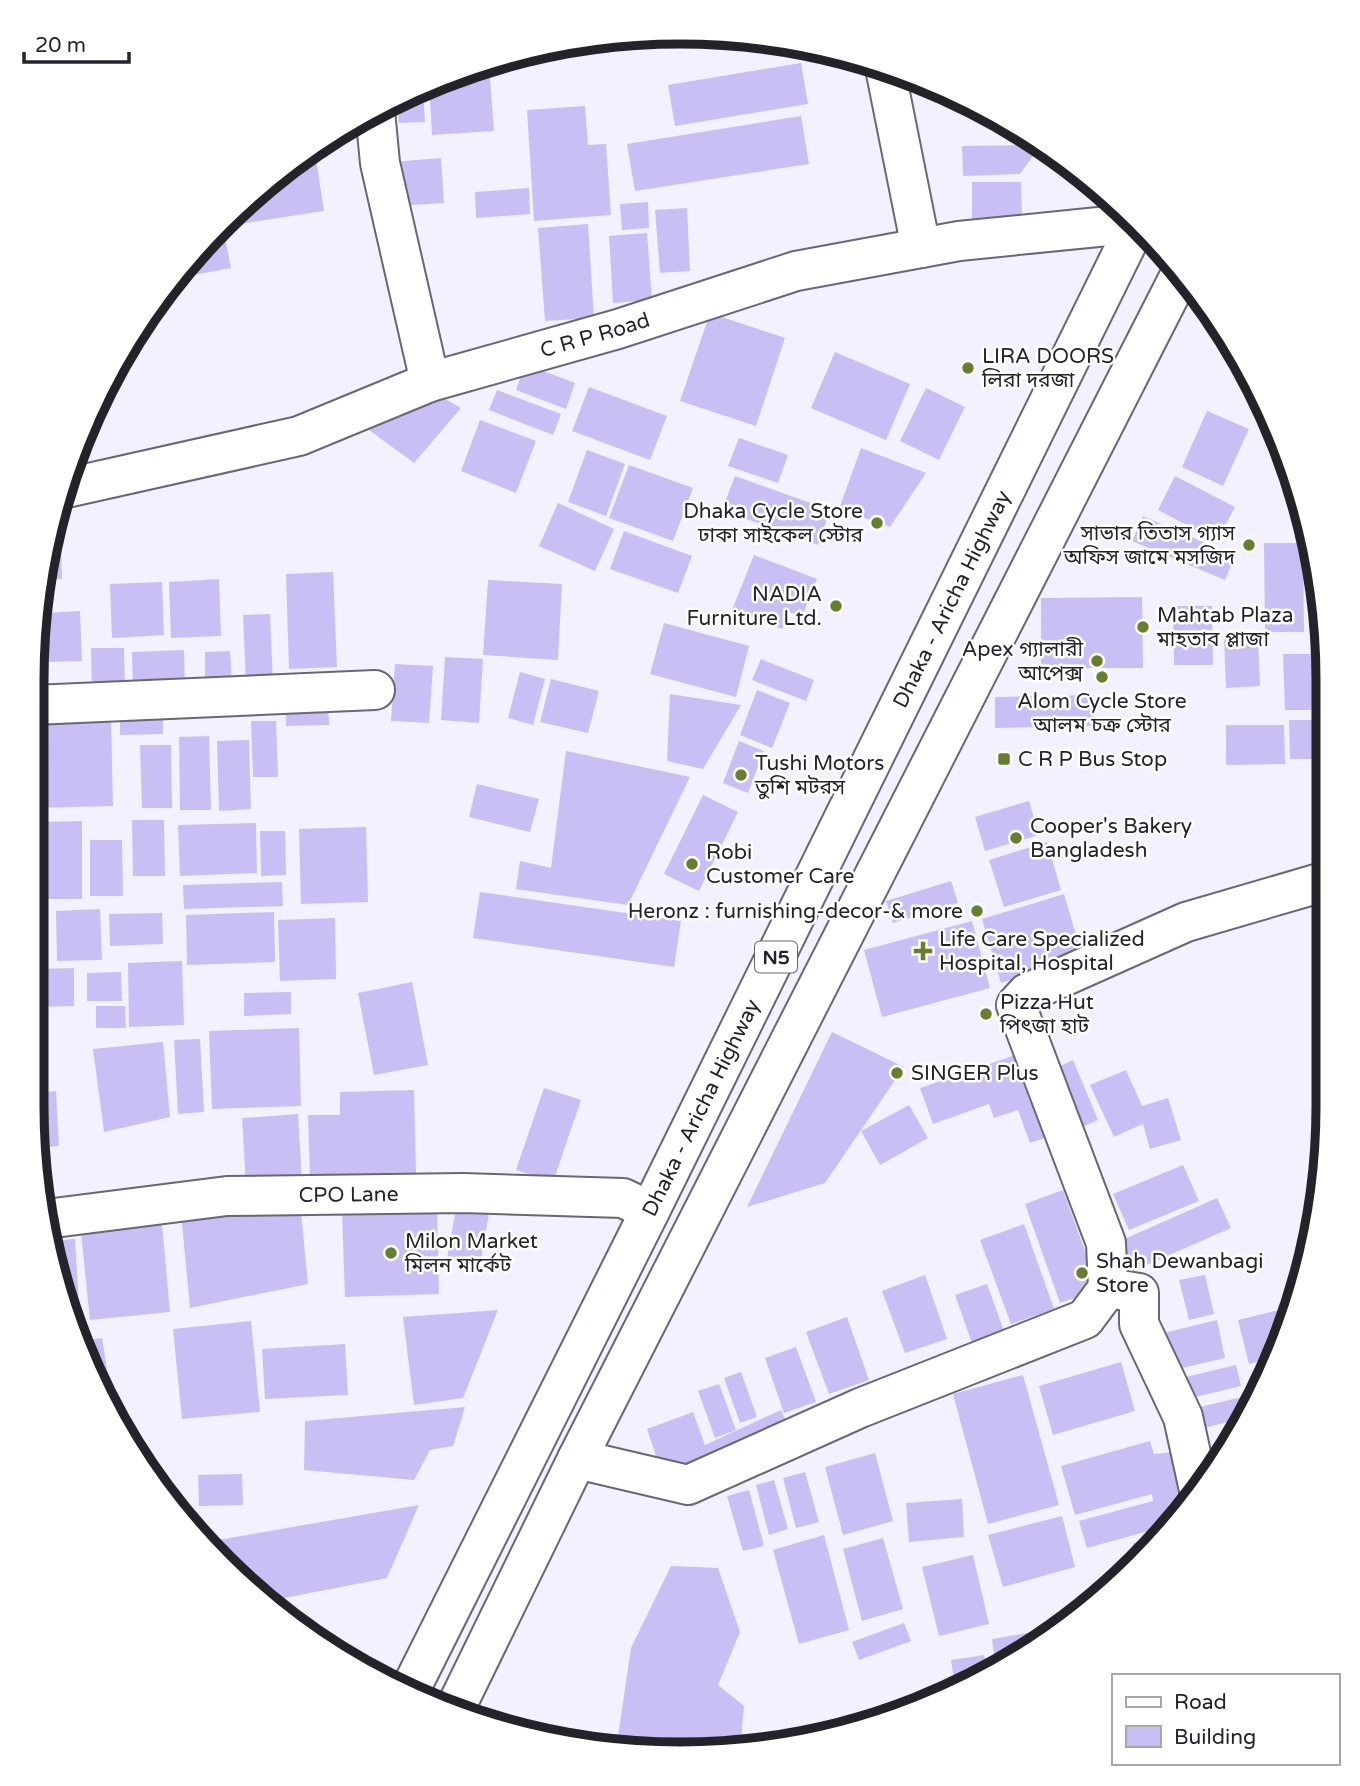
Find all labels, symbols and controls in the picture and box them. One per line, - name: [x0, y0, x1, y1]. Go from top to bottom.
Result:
- scale bar: [24, 21, 130, 65]
- text: 20 m: [35, 33, 86, 58]
- street label: C R P Road: [537, 307, 653, 363]
- place label: LIRA DOORS লিরা দরজা: [981, 344, 1114, 393]
- marker: LIRA DOORS লিরা দরজা: [960, 360, 976, 376]
- street label: Dhaka - Aricha Highway: [888, 487, 1016, 712]
- place label: Dhaka Cycle Store ঢাকা সাইকেল স্টোর: [683, 499, 863, 548]
- marker: Dhaka Cycle Store ঢাকা সাইকেল স্টোর: [869, 515, 885, 531]
- place label: সাভার তিতাস গ্যাস অফিস জামে মসজিদ: [1063, 521, 1236, 570]
- marker: সাভার তিতাস গ্যাস অফিস জামে মসজিদ: [1241, 537, 1257, 553]
- place label: NADIA Furniture Ltd.: [687, 582, 822, 631]
- marker: NADIA Furniture Ltd.: [828, 598, 844, 614]
- place label: Mahtab Plaza মাহতাব প্লাজা: [1156, 603, 1293, 652]
- marker: Mahtab Plaza মাহতাব প্লাজা: [1135, 619, 1151, 635]
- place label: Apex গ্যালারী আপেক্স: [962, 637, 1083, 686]
- marker: Apex গ্যালারী আপেক্স: [1089, 653, 1105, 669]
- marker: Alom Cycle Store আলম চক্র স্টোর: [1094, 669, 1110, 685]
- place label: Alom Cycle Store আলম চক্র স্টোর: [1017, 689, 1187, 738]
- place label: C R P Bus Stop: [1018, 747, 1167, 772]
- place label: Tushi Motors তুশি মটরস: [754, 751, 884, 800]
- marker: C R P Bus Stop: [996, 751, 1012, 767]
- marker: Tushi Motors তুশি মটরস: [733, 767, 749, 783]
- place label: Cooper's Bakery Bangladesh: [1030, 814, 1192, 863]
- marker: Cooper's Bakery Bangladesh: [1008, 830, 1024, 846]
- place label: Robi Customer Care: [706, 840, 855, 889]
- marker: Robi Customer Care: [684, 856, 700, 872]
- place label: Heronz : furnishing-decor-& more: [628, 899, 963, 924]
- marker: Heronz : furnishing-decor-& more: [969, 903, 985, 919]
- place label: Life Care Specialized Hospital, Hospital: [939, 927, 1145, 976]
- marker: Life Care Specialized Hospital, Hospital: [913, 941, 933, 961]
- road number: N5: [755, 942, 797, 973]
- place label: Pizza Hut পিৎজা হাট: [999, 990, 1094, 1039]
- street label: Dhaka - Aricha Highway: [637, 995, 765, 1221]
- marker: Pizza Hut পিৎজা হাট: [978, 1006, 994, 1022]
- place label: SINGER Plus: [911, 1061, 1039, 1086]
- marker: SINGER Plus: [889, 1065, 905, 1081]
- street label: CPO Lane: [298, 1182, 399, 1208]
- place label: Milon Market মিলন মার্কেট: [404, 1229, 538, 1278]
- marker: Milon Market মিলন মার্কেট: [383, 1245, 399, 1261]
- place label: Shah Dewanbagi Store: [1096, 1249, 1263, 1298]
- marker: Shah Dewanbagi Store: [1074, 1265, 1090, 1281]
- legend: [1112, 1674, 1339, 1765]
- text: Road: [1174, 1690, 1227, 1715]
- text: Building: [1174, 1725, 1256, 1750]

